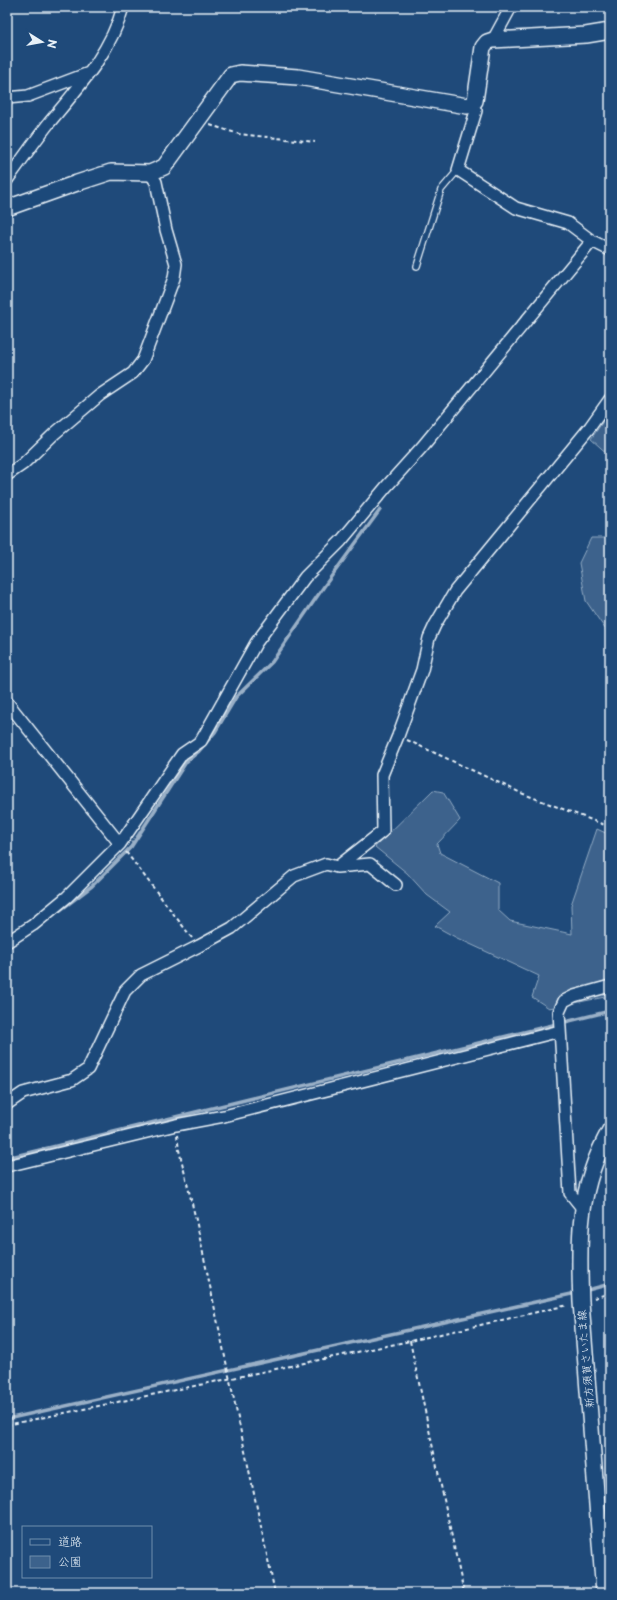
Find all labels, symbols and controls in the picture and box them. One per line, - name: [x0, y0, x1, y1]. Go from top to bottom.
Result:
- north arrow: [22, 22, 62, 62]
- text: N: [43, 38, 61, 50]
- street label: 新方須賀さいたま線: [572, 1309, 598, 1409]
- legend: [22, 1526, 152, 1578]
- text: 道路: [58, 1532, 82, 1550]
- text: 公園: [58, 1552, 82, 1570]

